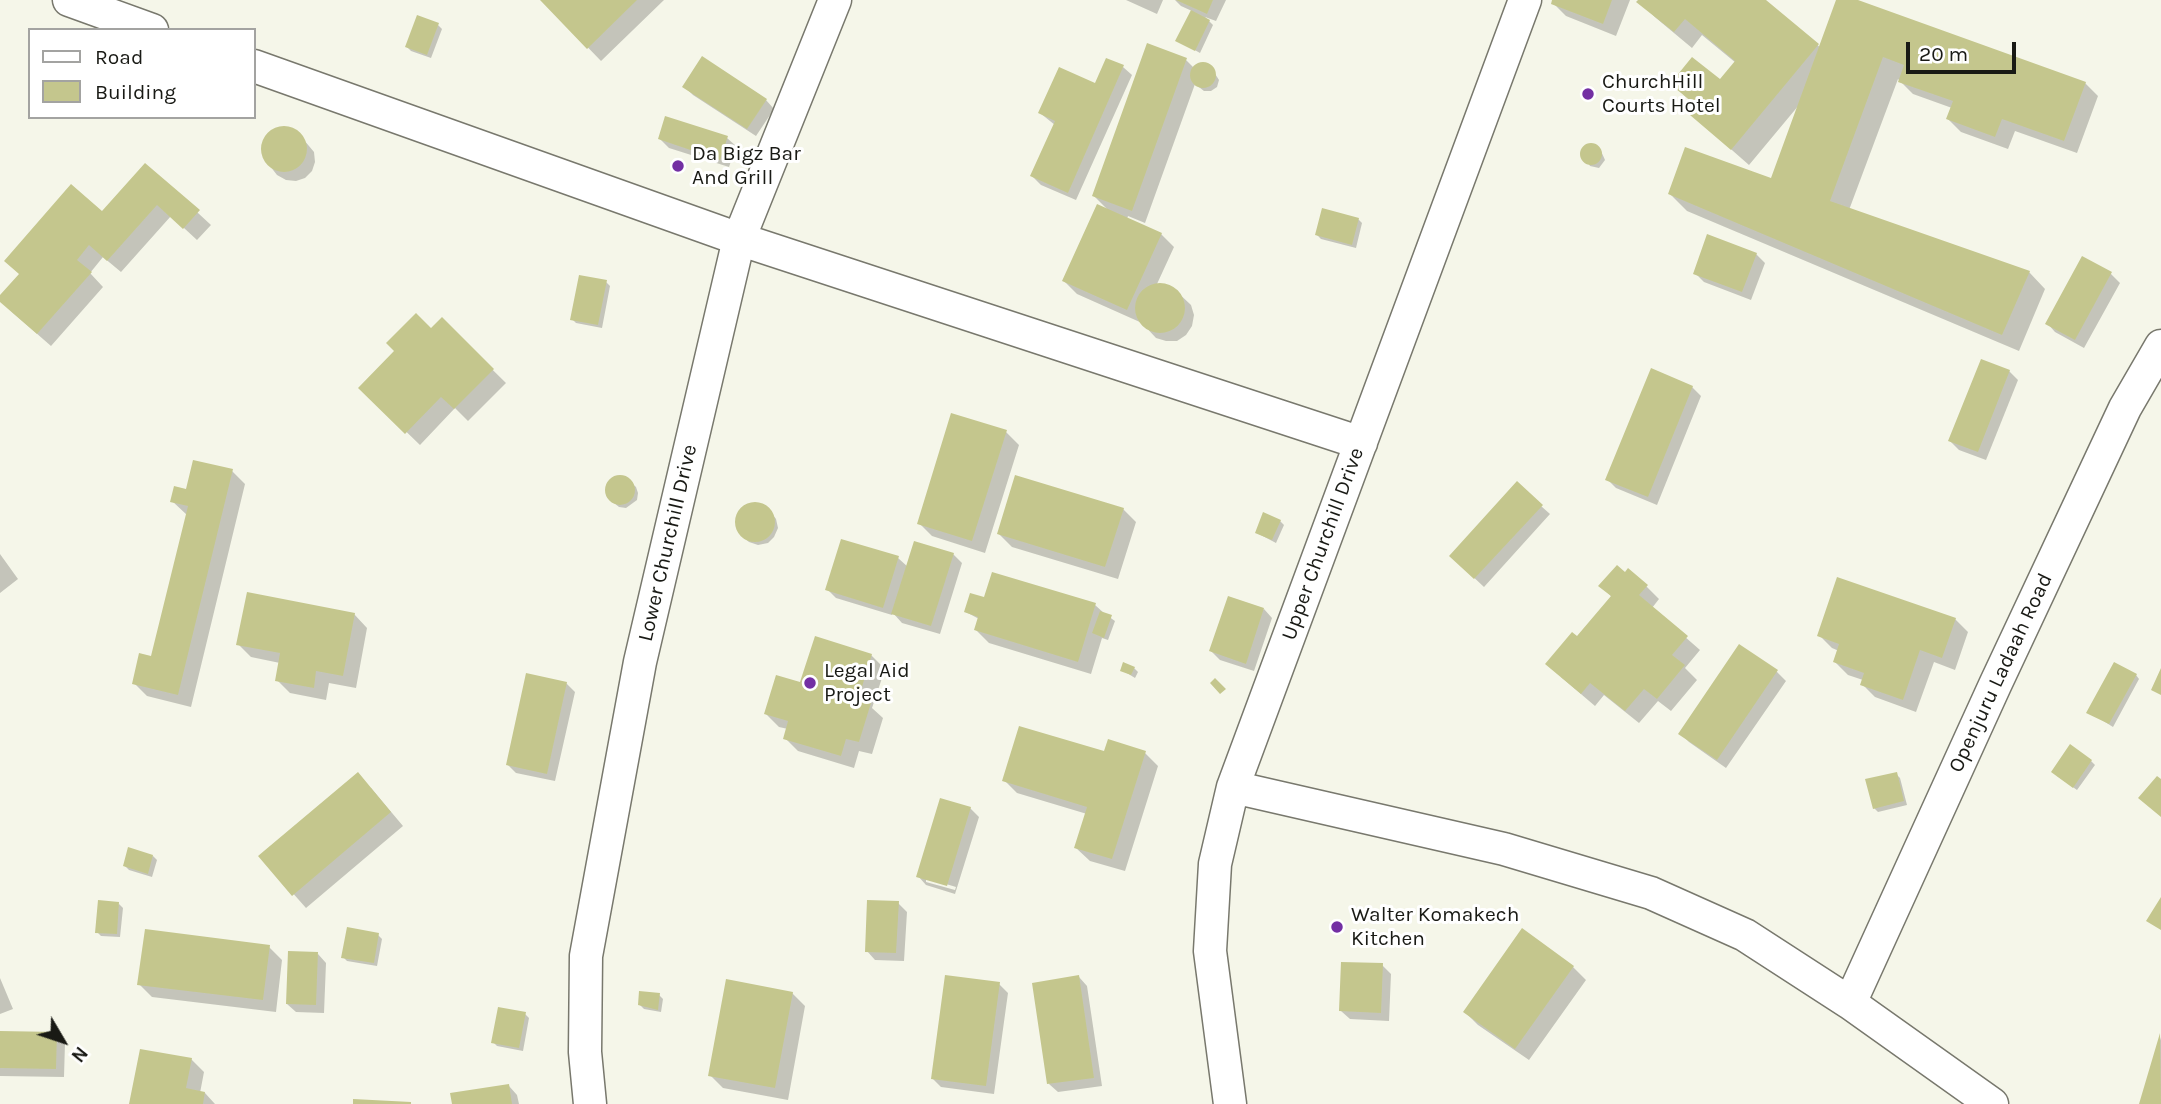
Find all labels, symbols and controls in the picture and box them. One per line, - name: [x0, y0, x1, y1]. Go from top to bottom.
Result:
- legend: [28, 28, 256, 119]
- scale bar: [1909, 28, 2019, 72]
- text: 20 m: [1919, 42, 1968, 66]
- text: Road: [95, 45, 143, 69]
- place label: ChurchHill Courts Hotel: [1602, 69, 1721, 119]
- text: Building: [95, 80, 176, 104]
- marker: ChurchHill Courts Hotel: [1580, 86, 1596, 102]
- place label: Da Bigz Bar And Grill: [692, 141, 801, 191]
- marker: Da Bigz Bar And Grill: [670, 158, 686, 174]
- street label: Lower Churchill Drive: [633, 442, 703, 644]
- street label: Upper Churchill Drive: [1276, 444, 1370, 644]
- street label: Openjuru Ladaah Road: [1944, 569, 2058, 777]
- place label: Legal Aid Project: [824, 658, 910, 708]
- marker: Legal Aid Project: [802, 675, 818, 691]
- place label: Walter Komakech Kitchen: [1351, 902, 1519, 952]
- marker: Walter Komakech Kitchen: [1329, 919, 1345, 935]
- north arrow: [28, 1006, 98, 1076]
- text: N: [66, 1042, 92, 1066]

